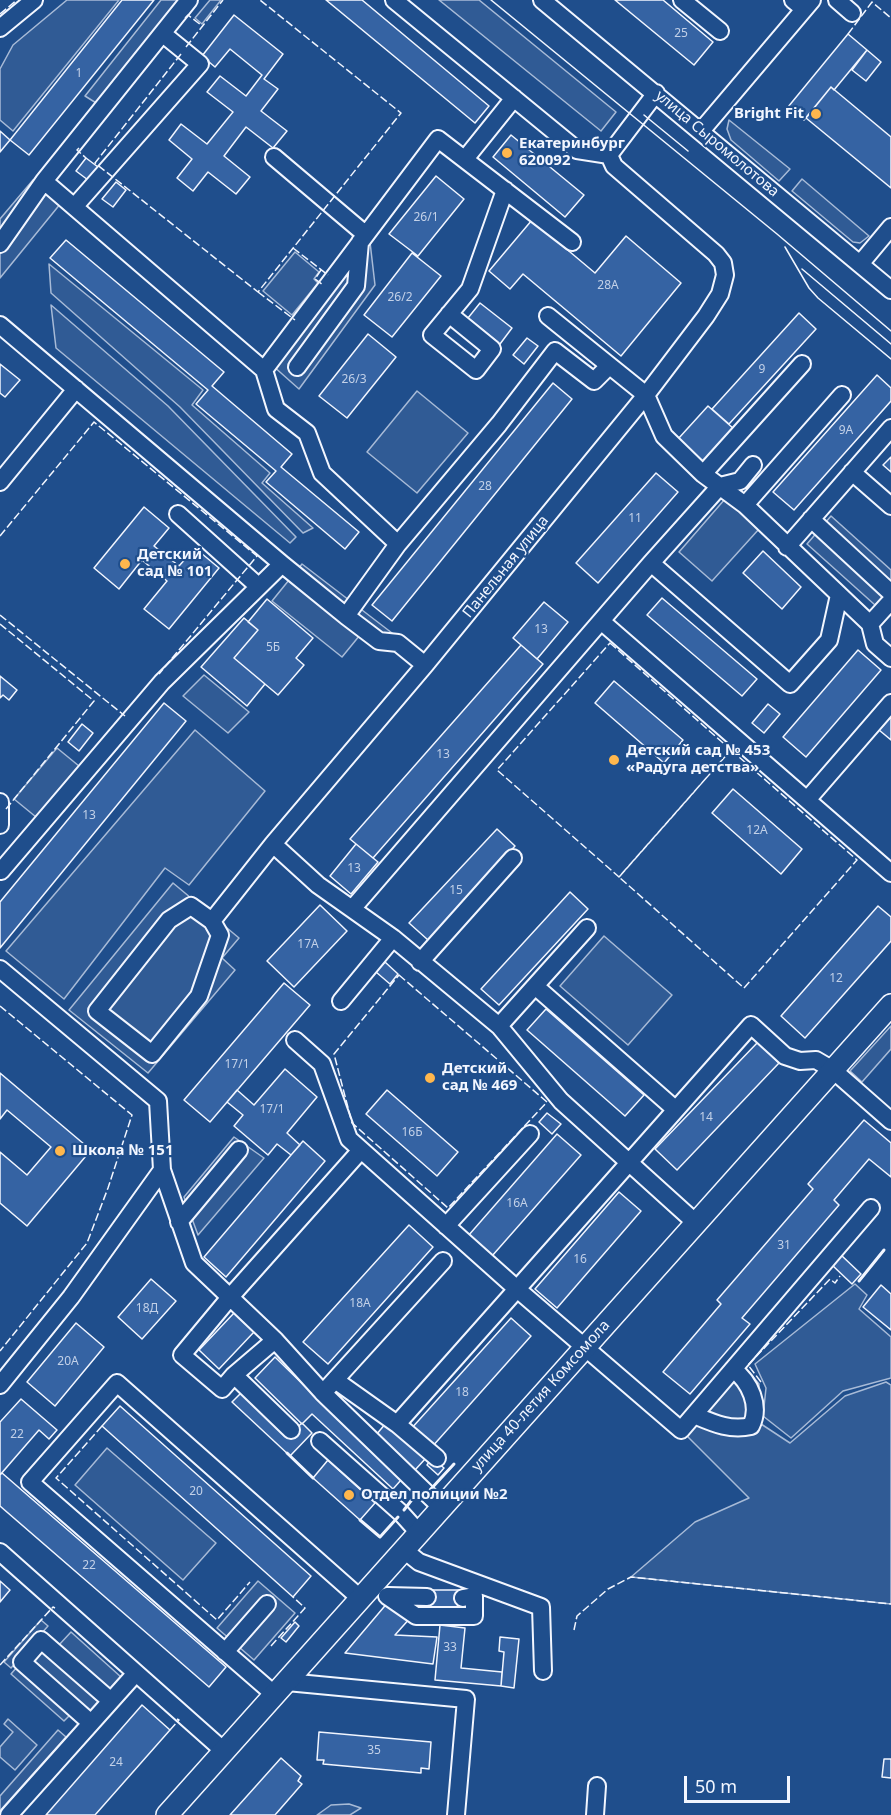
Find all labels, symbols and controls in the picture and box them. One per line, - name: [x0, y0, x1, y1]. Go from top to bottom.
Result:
- house number: 25: [674, 27, 688, 41]
- house number: 1: [76, 67, 82, 81]
- street label: улица Сыромолотова: [651, 87, 783, 201]
- place label: Bright Fit: [734, 105, 804, 123]
- marker: Bright Fit: [809, 107, 823, 121]
- place label: Екатеринбург 620092: [519, 135, 625, 170]
- marker: Екатеринбург 620092: [500, 146, 514, 160]
- house number: 26/1: [413, 211, 439, 225]
- house number: 28А: [597, 279, 619, 293]
- house number: 26/2: [387, 291, 413, 305]
- house number: 9: [759, 363, 765, 377]
- house number: 26/3: [341, 373, 367, 387]
- house number: 9А: [839, 424, 853, 438]
- house number: 28: [478, 480, 492, 494]
- street label: Панельная улица: [459, 512, 553, 622]
- house number: 11: [628, 512, 642, 526]
- place label: Детский сад № 101: [137, 546, 212, 581]
- marker: Детский сад № 101: [118, 557, 132, 571]
- house number: 13: [534, 623, 548, 637]
- house number: 5Б: [266, 641, 280, 655]
- place label: Детский сад № 453 «Радуга детства»: [626, 742, 770, 777]
- house number: 13: [436, 748, 450, 762]
- marker: Детский сад № 453 «Радуга детства»: [607, 753, 621, 767]
- house number: 13: [82, 809, 96, 823]
- house number: 12А: [746, 824, 768, 838]
- house number: 13: [347, 862, 361, 876]
- house number: 15: [449, 884, 463, 898]
- house number: 17А: [297, 938, 319, 952]
- house number: 12: [829, 972, 843, 986]
- house number: 17/1: [224, 1058, 250, 1072]
- place label: Детский сад № 469: [442, 1060, 517, 1095]
- marker: Детский сад № 469: [423, 1071, 437, 1085]
- house number: 17/1: [259, 1103, 285, 1117]
- house number: 14: [699, 1111, 713, 1125]
- house number: 16Б: [401, 1126, 423, 1140]
- place label: Школа № 151: [72, 1142, 174, 1160]
- marker: Школа № 151: [53, 1144, 67, 1158]
- house number: 16А: [506, 1197, 528, 1211]
- house number: 31: [777, 1239, 791, 1253]
- house number: 16: [573, 1253, 587, 1267]
- house number: 18А: [349, 1297, 371, 1311]
- house number: 18Д: [136, 1302, 158, 1316]
- street label: улица 40-летия Комсомола: [468, 1317, 614, 1475]
- house number: 20А: [57, 1355, 79, 1369]
- house number: 18: [455, 1386, 469, 1400]
- house number: 22: [10, 1428, 24, 1442]
- house number: 20: [189, 1485, 203, 1499]
- place label: Отдел полиции №2: [361, 1486, 508, 1504]
- marker: Отдел полиции №2: [342, 1488, 356, 1502]
- house number: 22: [82, 1559, 96, 1573]
- house number: 33: [443, 1641, 457, 1655]
- house number: 35: [367, 1744, 381, 1758]
- house number: 24: [109, 1756, 123, 1770]
- scale bar: [687, 1764, 794, 1802]
- text: 50 m: [695, 1774, 737, 1798]

